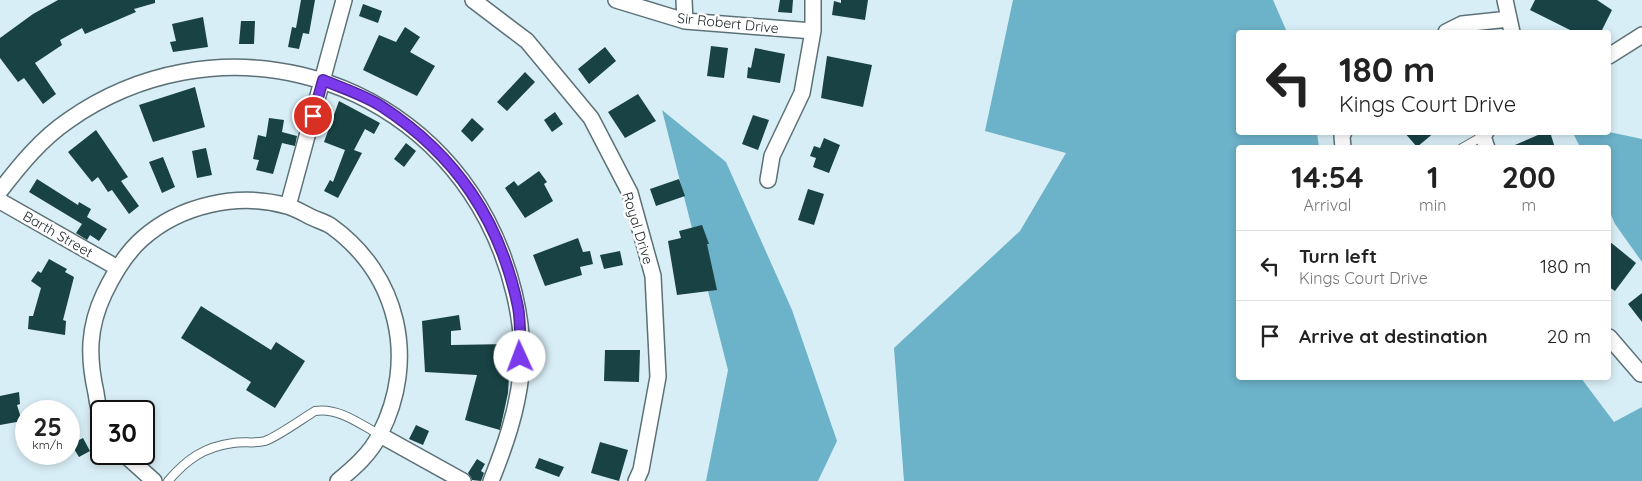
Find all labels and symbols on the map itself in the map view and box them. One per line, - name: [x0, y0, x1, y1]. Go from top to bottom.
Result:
- street label: Sir Robert Drive: [676, 9, 780, 37]
- pin: [292, 95, 334, 137]
- street label: Royal Drive: [618, 190, 658, 267]
- street label: Barth Street: [20, 207, 96, 261]
- position arrow: [493, 330, 545, 382]
- speed limit sign: 30: [90, 400, 155, 465]

